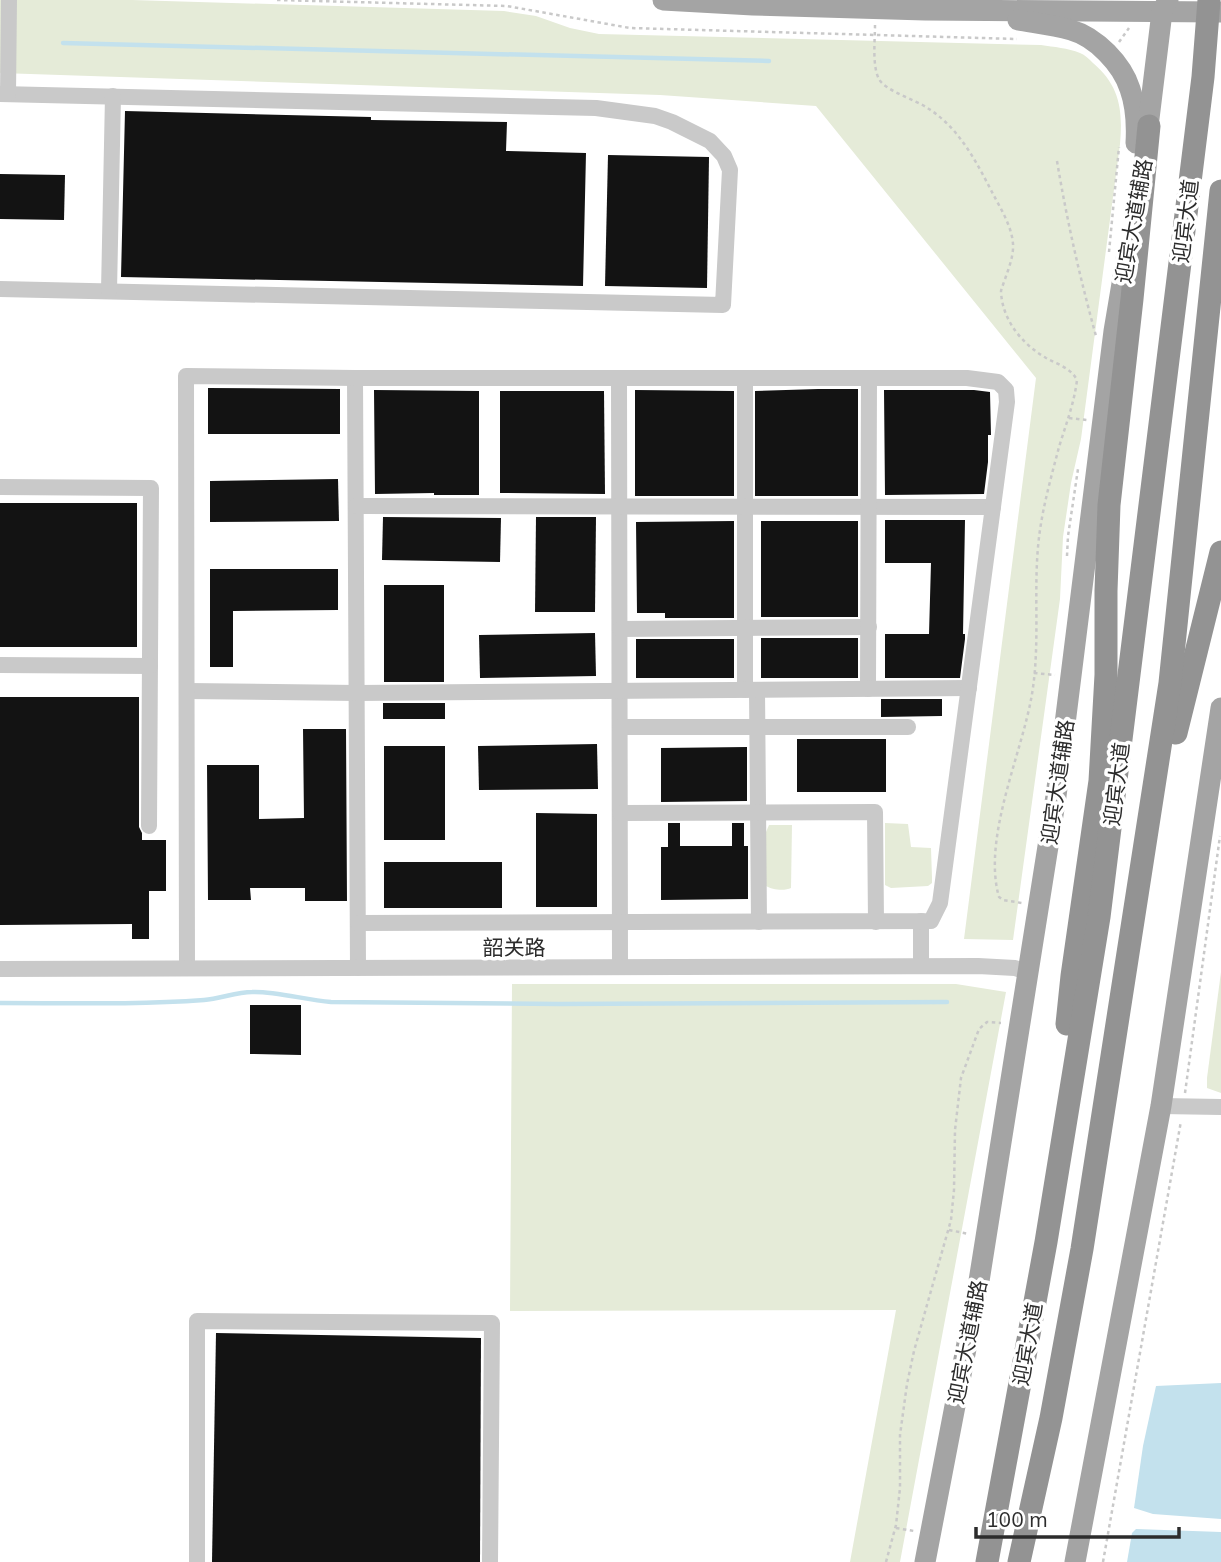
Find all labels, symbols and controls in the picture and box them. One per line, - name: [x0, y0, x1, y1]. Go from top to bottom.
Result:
- street label: 迎宾大道辅路: [1109, 157, 1157, 285]
- street label: 迎宾大道: [1167, 178, 1203, 264]
- street label: 迎宾大道辅路: [1035, 718, 1079, 846]
- street label: 迎宾大道: [1098, 741, 1134, 827]
- street label: 韶关路: [483, 934, 546, 960]
- street label: 迎宾大道辅路: [942, 1278, 992, 1406]
- street label: 迎宾大道: [1007, 1300, 1047, 1388]
- scale bar: [976, 1496, 1179, 1540]
- text: 100 m: [986, 1506, 1048, 1532]

